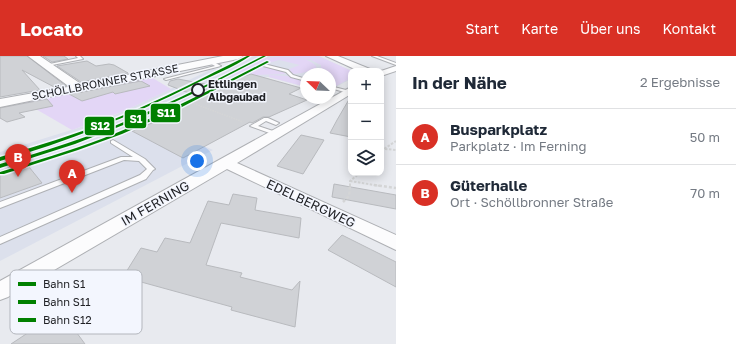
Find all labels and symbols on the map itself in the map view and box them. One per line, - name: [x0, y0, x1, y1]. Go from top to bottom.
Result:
- street label: SCHÖLLBRONNER STRASSE: [30, 61, 180, 102]
- north arrow: [300, 68, 336, 104]
- place label: Ettlingen Albgaubad: [208, 77, 266, 103]
- marker: Ettlingen Albgaubad: [191, 83, 205, 97]
- line badge: S11: [150, 103, 181, 123]
- text: S11: [157, 106, 176, 119]
- line badge: S1: [124, 109, 147, 129]
- text: S1: [129, 112, 143, 125]
- line badge: S12: [84, 116, 115, 136]
- text: S12: [90, 119, 110, 132]
- pin: B: [5, 144, 31, 177]
- your location: [187, 151, 207, 171]
- pin: A: [59, 160, 85, 193]
- street label: EDELBERGWEG: [264, 175, 358, 231]
- street label: IM FERNING: [118, 177, 192, 229]
- legend: [10, 270, 142, 334]
- text: Bahn S1: [43, 277, 85, 290]
- text: Bahn S11: [43, 295, 91, 308]
- text: Bahn S12: [43, 313, 92, 326]

